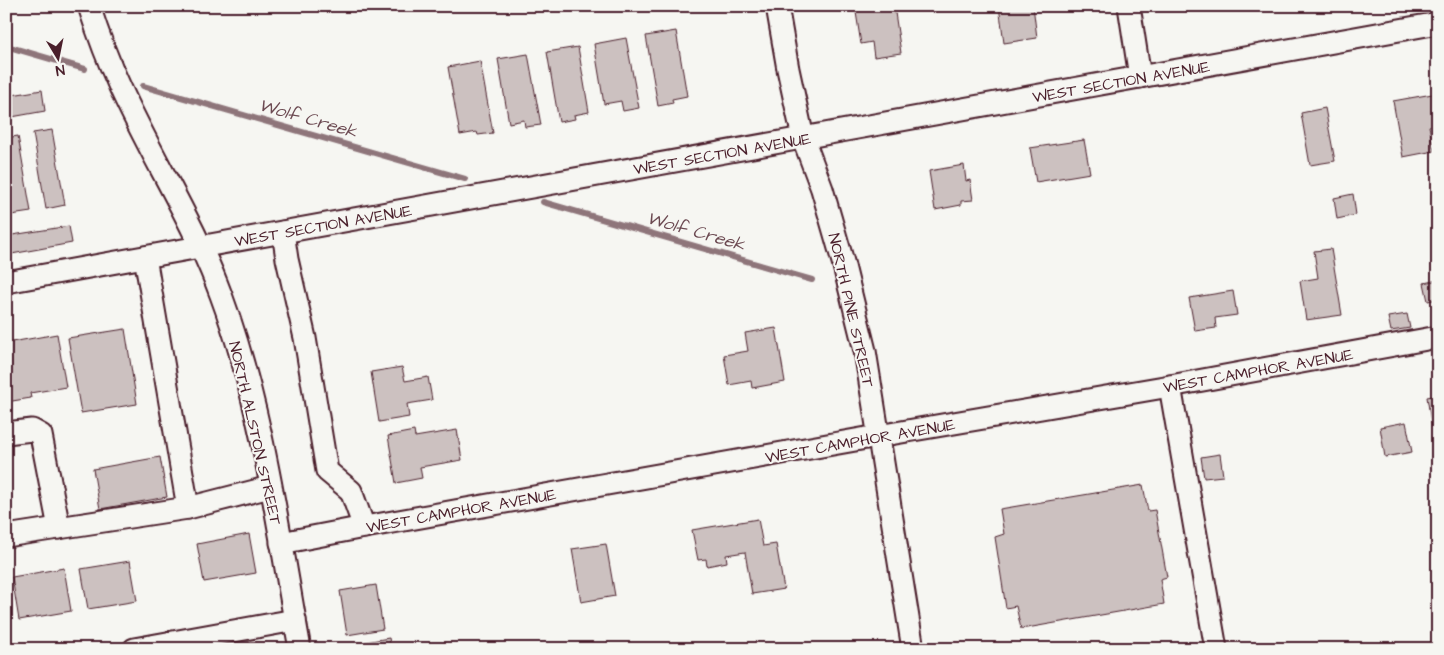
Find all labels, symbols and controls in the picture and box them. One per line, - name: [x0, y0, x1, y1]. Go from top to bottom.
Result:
- north arrow: [32, 32, 82, 82]
- street label: WEST SECTION AVENUE: [1031, 55, 1212, 108]
- text: N: [54, 59, 66, 80]
- water label: Wolf Creek: [256, 93, 361, 145]
- street label: WEST SECTION AVENUE: [632, 127, 813, 180]
- street label: WEST SECTION AVENUE: [233, 199, 414, 252]
- water label: Wolf Creek: [644, 206, 749, 258]
- street label: NORTH PINE STREET: [823, 231, 879, 389]
- street label: NORTH ALSTON STREET: [223, 339, 287, 527]
- street label: WEST CAMPHOR AVENUE: [1161, 343, 1355, 399]
- street label: WEST CAMPHOR AVENUE: [763, 413, 957, 469]
- street label: WEST CAMPHOR AVENUE: [364, 483, 558, 539]

